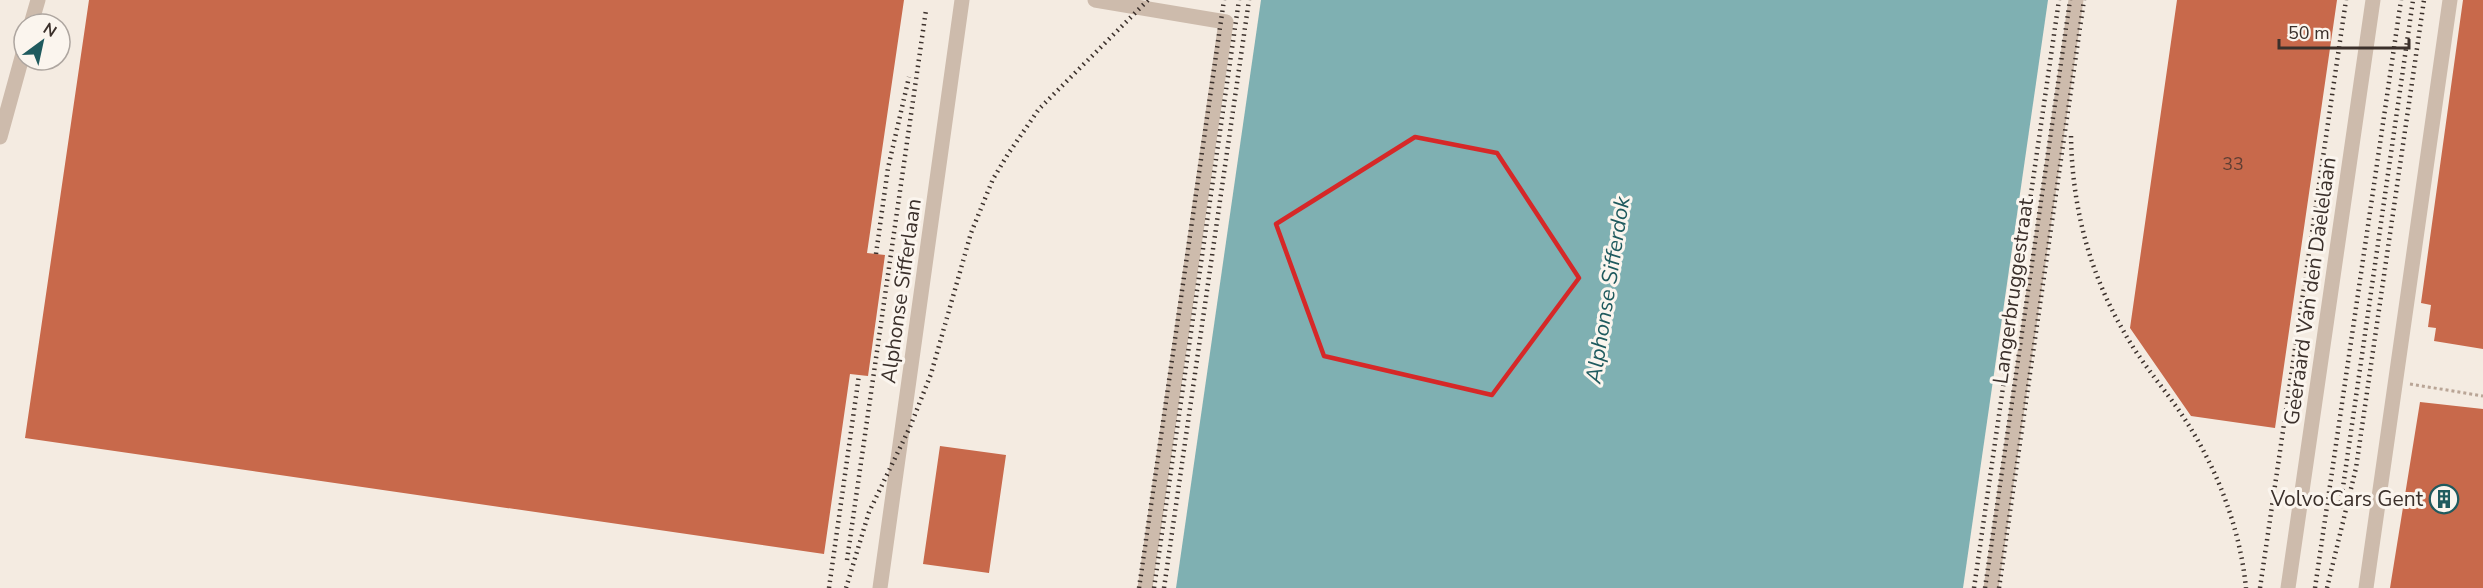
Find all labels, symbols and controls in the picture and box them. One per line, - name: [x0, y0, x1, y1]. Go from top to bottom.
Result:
- north arrow: [12, 12, 72, 72]
- scale bar: [2279, 12, 2410, 50]
- text: N: [39, 18, 61, 43]
- text: 50 m: [2288, 21, 2330, 45]
- house number: 33: [2222, 152, 2244, 176]
- street label: Geeraard Van den Daelelaan: [2277, 155, 2343, 427]
- water label: Alphonse Sifferdok: [1578, 194, 1638, 387]
- street label: Langerbruggestraat: [1986, 196, 2040, 386]
- street label: Alphonse Sifferlaan: [874, 197, 928, 385]
- building icon: Volvo Cars Gent: [2428, 483, 2460, 515]
- place label: Volvo Cars Gent: [2270, 485, 2424, 513]

